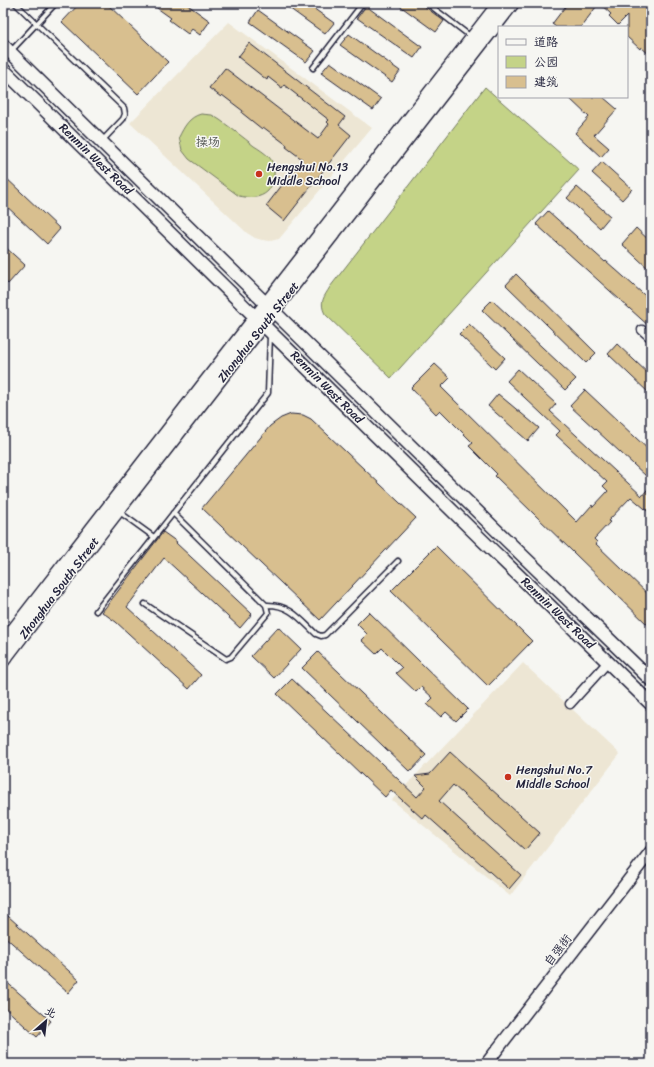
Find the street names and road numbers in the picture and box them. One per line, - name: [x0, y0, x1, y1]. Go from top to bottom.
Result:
- street label: Renmin West Road: [54, 117, 139, 201]
- street label: Zhonghua South Street: [211, 277, 305, 387]
- street label: Renmin West Road: [285, 345, 369, 429]
- street label: Zhonghua South Street: [13, 532, 105, 644]
- street label: Renmin West Road: [516, 571, 601, 655]
- street label: 自强街: [538, 929, 578, 971]

